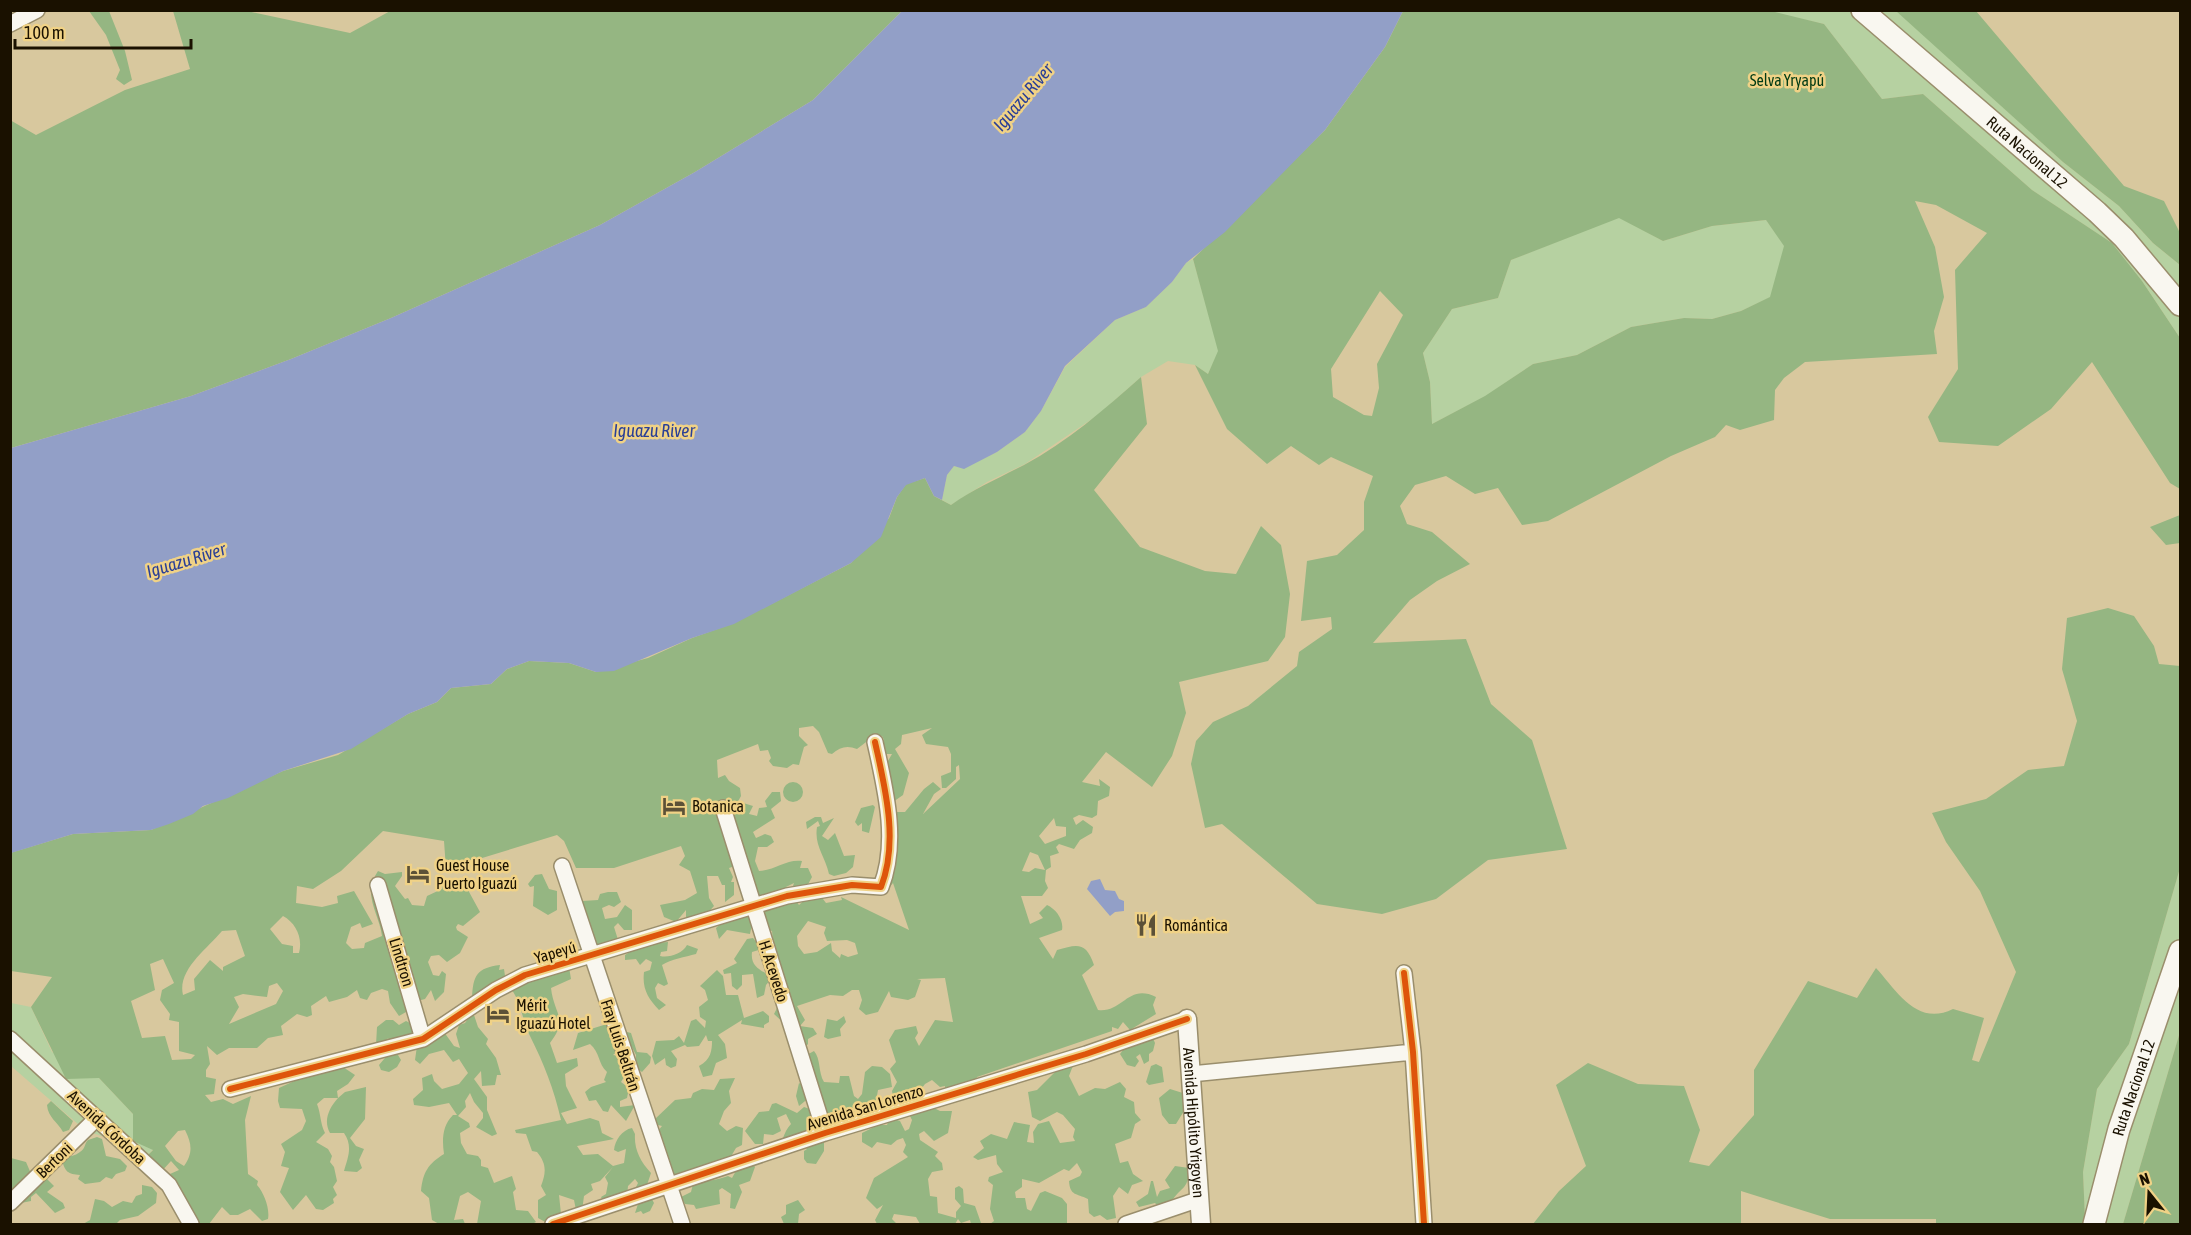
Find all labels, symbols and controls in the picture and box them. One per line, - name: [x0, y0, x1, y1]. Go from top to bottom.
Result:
- scale bar: [15, 12, 190, 50]
- text: 100 m: [24, 22, 65, 43]
- water label: Iguazu River: [989, 58, 1058, 135]
- park label: Selva Yryapú: [1750, 71, 1824, 90]
- street label: Ruta Nacional 12: [1983, 112, 2071, 192]
- water label: Iguazu River: [613, 420, 695, 441]
- water label: Iguazu River: [144, 538, 229, 582]
- hotel icon: Botanica: [661, 793, 687, 819]
- place label: Botanica: [692, 797, 744, 815]
- place label: Guest House Puerto Iguazú: [436, 856, 517, 893]
- hotel icon: Guest House Puerto Iguazú: [405, 861, 431, 887]
- restaurant icon: Romántica: [1133, 912, 1159, 938]
- place label: Romántica: [1164, 916, 1228, 934]
- street label: Lindtron: [386, 936, 418, 988]
- street label: Yapeyú: [532, 937, 578, 967]
- street label: H. Acevedo: [756, 938, 792, 1004]
- place label: Mérit Iguazú Hotel: [516, 996, 591, 1033]
- street label: Fray Luis Beltrán: [597, 997, 644, 1094]
- hotel icon: Mérit Iguazú Hotel: [485, 1001, 511, 1027]
- street label: Ruta Nacional 12: [2109, 1037, 2158, 1138]
- street label: Avenida Hipólito Yrigoyen: [1180, 1047, 1208, 1199]
- street label: Avenida San Lorenzo: [805, 1081, 925, 1133]
- street label: Avenida Córdoba: [64, 1086, 150, 1168]
- street label: Bertoni: [32, 1139, 76, 1181]
- north arrow: [2119, 1163, 2179, 1223]
- text: N: [2137, 1169, 2152, 1189]

